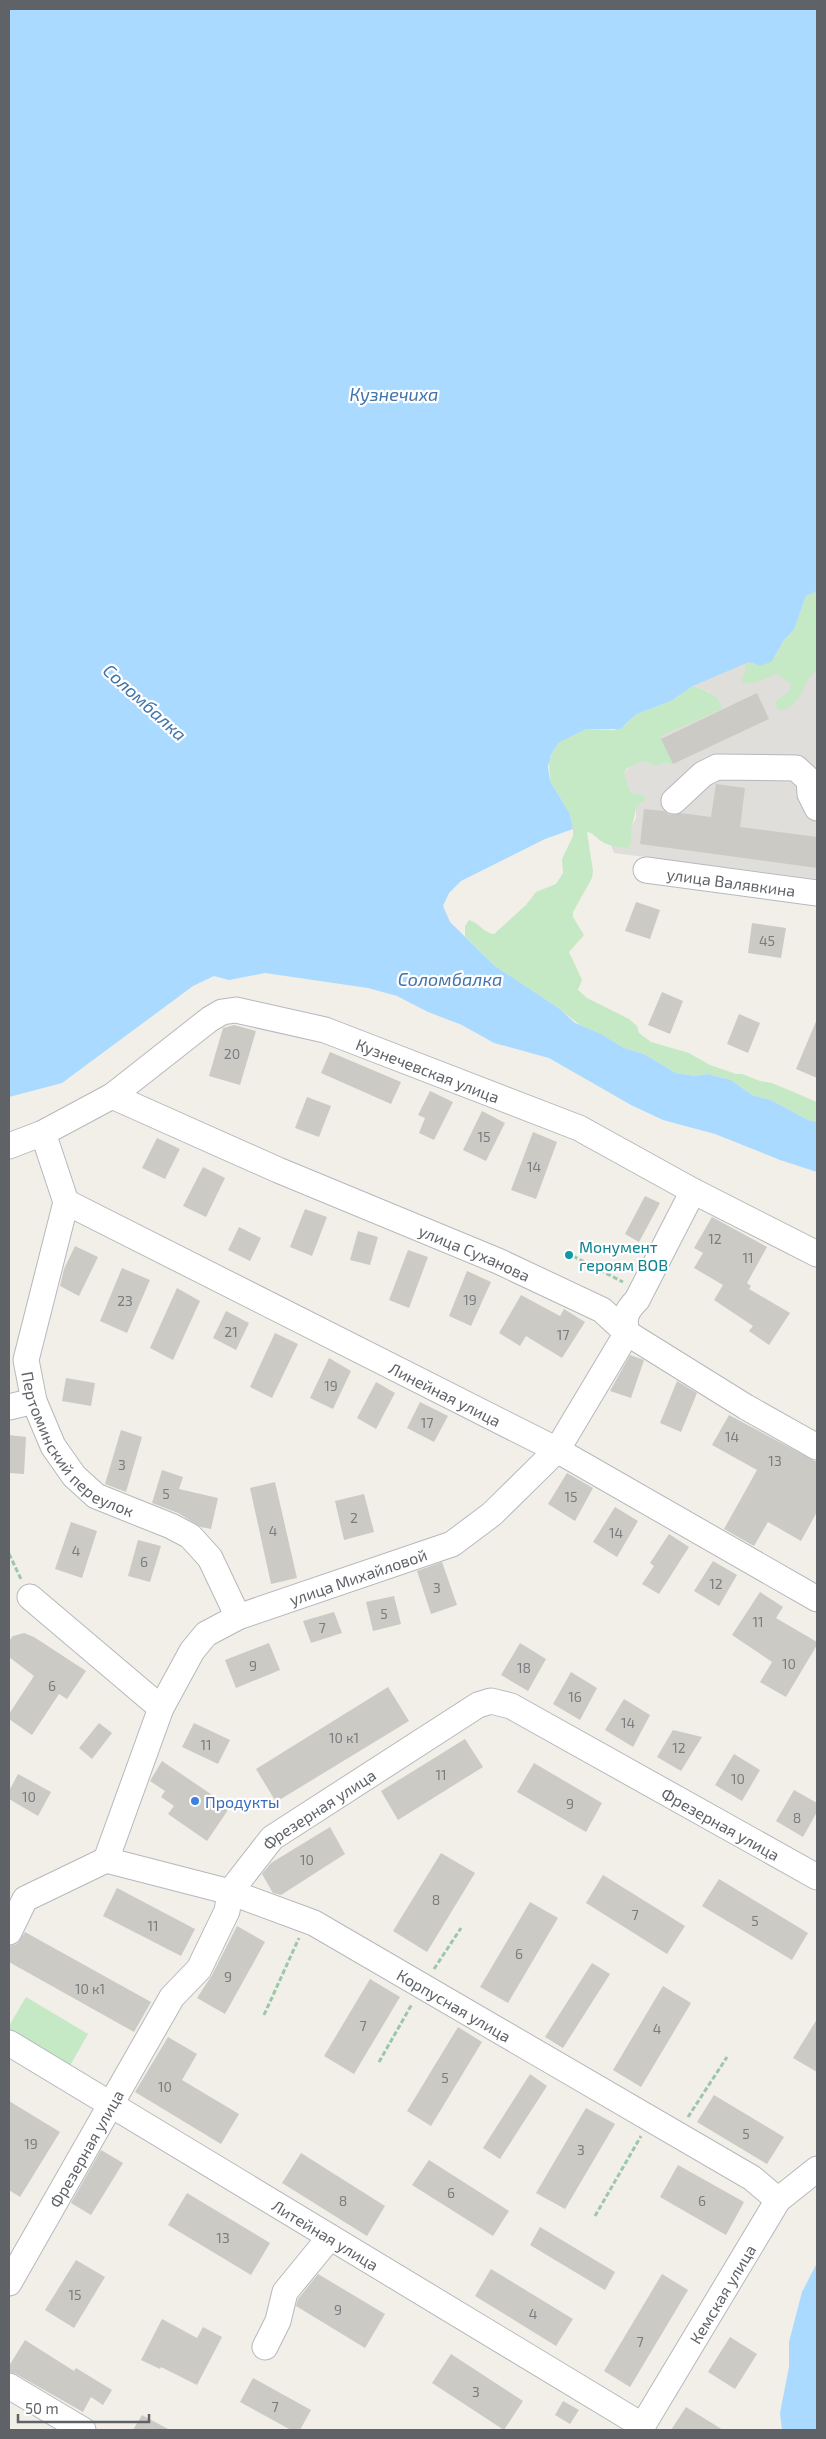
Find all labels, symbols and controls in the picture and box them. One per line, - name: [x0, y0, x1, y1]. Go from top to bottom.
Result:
- water label: Кузнечиха: [350, 383, 438, 405]
- water label: Соломбалка: [99, 659, 191, 745]
- street label: улица Валявкина: [666, 863, 797, 900]
- house number: 45: [759, 932, 775, 949]
- water label: Соломбалка: [398, 968, 502, 990]
- street label: Кузнечевская улица: [354, 1034, 502, 1106]
- house number: 20: [224, 1045, 240, 1062]
- house number: 15: [477, 1128, 491, 1145]
- house number: 14: [527, 1158, 541, 1175]
- street label: улица Суханова: [416, 1220, 534, 1284]
- house number: 12: [708, 1230, 722, 1247]
- place label: Монумент героям ВОВ: [579, 1237, 668, 1274]
- marker: Монумент героям ВОВ: [563, 1249, 575, 1261]
- house number: 11: [742, 1249, 754, 1266]
- house number: 19: [463, 1291, 477, 1308]
- house number: 23: [117, 1292, 133, 1309]
- house number: 21: [224, 1323, 238, 1340]
- house number: 17: [557, 1326, 569, 1343]
- street label: Линейная улица: [386, 1358, 504, 1430]
- street label: Пертоминский переулок: [19, 1369, 137, 1520]
- house number: 19: [324, 1377, 338, 1394]
- house number: 17: [421, 1414, 433, 1431]
- house number: 14: [725, 1428, 739, 1445]
- house number: 13: [768, 1452, 782, 1469]
- house number: 3: [118, 1456, 126, 1473]
- house number: 5: [162, 1485, 170, 1502]
- house number: 15: [564, 1488, 578, 1505]
- house number: 2: [350, 1509, 358, 1526]
- house number: 4: [269, 1522, 277, 1539]
- house number: 14: [609, 1524, 623, 1541]
- house number: 4: [72, 1542, 80, 1559]
- street label: улица Михайловой: [287, 1544, 429, 1609]
- house number: 6: [140, 1553, 148, 1570]
- house number: 12: [709, 1575, 723, 1592]
- house number: 3: [433, 1579, 441, 1596]
- house number: 5: [380, 1605, 388, 1622]
- house number: 11: [752, 1613, 764, 1630]
- house number: 7: [318, 1619, 326, 1636]
- house number: 10: [782, 1655, 796, 1672]
- house number: 9: [249, 1657, 257, 1674]
- house number: 18: [517, 1659, 531, 1676]
- house number: 6: [48, 1677, 56, 1694]
- house number: 16: [568, 1688, 582, 1705]
- house number: 14: [621, 1714, 635, 1731]
- house number: 10 к1: [329, 1729, 359, 1746]
- house number: 11: [200, 1736, 212, 1753]
- house number: 12: [672, 1739, 686, 1756]
- street label: Фрезерная улица: [258, 1764, 379, 1853]
- house number: 11: [435, 1766, 447, 1783]
- house number: 10: [731, 1770, 745, 1787]
- street label: Фрезерная улица: [659, 1783, 783, 1864]
- house number: 10: [22, 1788, 36, 1805]
- place label: Продукты: [205, 1792, 280, 1812]
- marker: Продукты: [189, 1795, 201, 1807]
- house number: 9: [566, 1795, 574, 1812]
- house number: 8: [793, 1809, 801, 1826]
- house number: 10: [300, 1851, 314, 1868]
- house number: 8: [432, 1891, 440, 1908]
- house number: 7: [631, 1906, 639, 1923]
- house number: 5: [751, 1912, 759, 1929]
- house number: 11: [147, 1917, 159, 1934]
- house number: 6: [515, 1945, 523, 1962]
- street label: Корпусная улица: [394, 1964, 515, 2045]
- house number: 9: [224, 1968, 232, 1985]
- house number: 10 к1: [75, 1980, 105, 1997]
- house number: 7: [359, 2017, 367, 2034]
- house number: 4: [653, 2020, 661, 2037]
- house number: 5: [441, 2069, 449, 2086]
- house number: 10: [158, 2078, 172, 2095]
- street label: Фрезерная улица: [45, 2086, 127, 2210]
- house number: 5: [742, 2125, 750, 2142]
- house number: 19: [24, 2135, 38, 2152]
- house number: 3: [577, 2141, 585, 2158]
- house number: 6: [447, 2184, 455, 2201]
- house number: 8: [339, 2192, 347, 2209]
- house number: 6: [698, 2192, 706, 2209]
- street label: Литейная улица: [269, 2195, 382, 2274]
- house number: 13: [216, 2229, 230, 2246]
- street label: Кемская улица: [685, 2241, 759, 2347]
- house number: 15: [68, 2286, 82, 2303]
- house number: 9: [334, 2301, 342, 2318]
- house number: 4: [529, 2305, 537, 2322]
- house number: 7: [636, 2333, 644, 2350]
- house number: 3: [472, 2383, 480, 2400]
- scale bar: [18, 2392, 149, 2424]
- house number: 7: [271, 2398, 279, 2415]
- text: 50 m: [25, 2399, 59, 2417]

